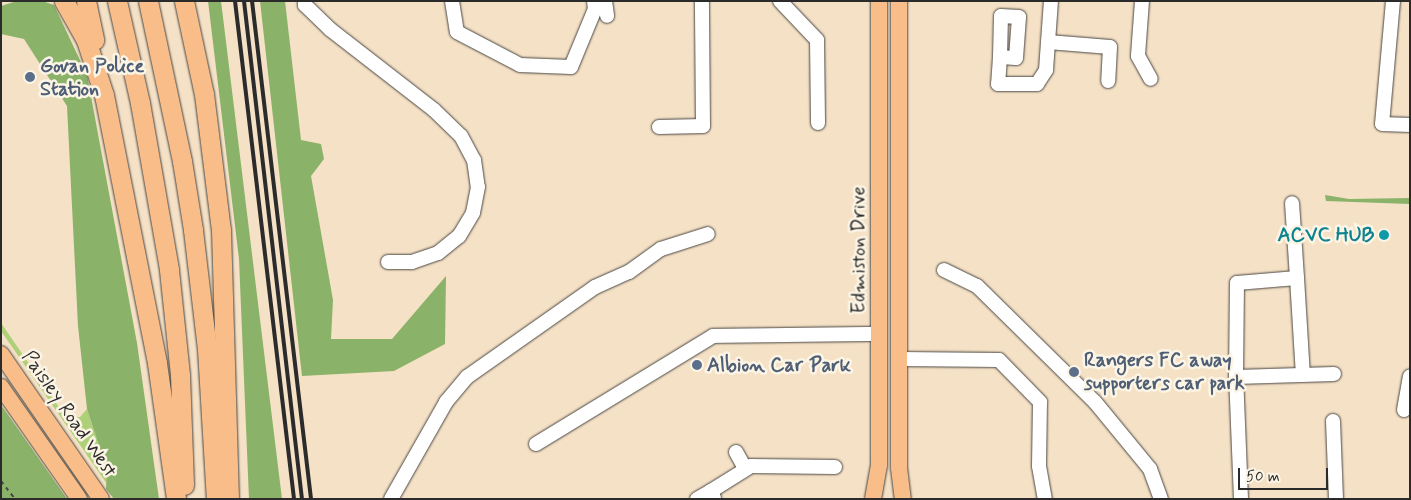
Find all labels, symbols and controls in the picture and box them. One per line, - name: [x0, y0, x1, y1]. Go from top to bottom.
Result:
- place label: Govan Police Station: [40, 54, 142, 101]
- marker: Govan Police Station: [24, 71, 36, 83]
- street label: Edmiston Drive: [847, 187, 871, 313]
- place label: ACVC HUB: [1277, 223, 1374, 247]
- marker: ACVC HUB: [1378, 229, 1390, 241]
- street label: Paisley Road West: [16, 346, 122, 482]
- place label: Rangers FC away supporters car park: [1084, 349, 1244, 396]
- place label: Albion Car Park: [707, 353, 848, 377]
- marker: Albion Car Park: [691, 359, 703, 371]
- marker: Rangers FC away supporters car park: [1068, 366, 1080, 378]
- scale bar: [1241, 458, 1331, 490]
- text: 50 m: [1246, 467, 1280, 487]

